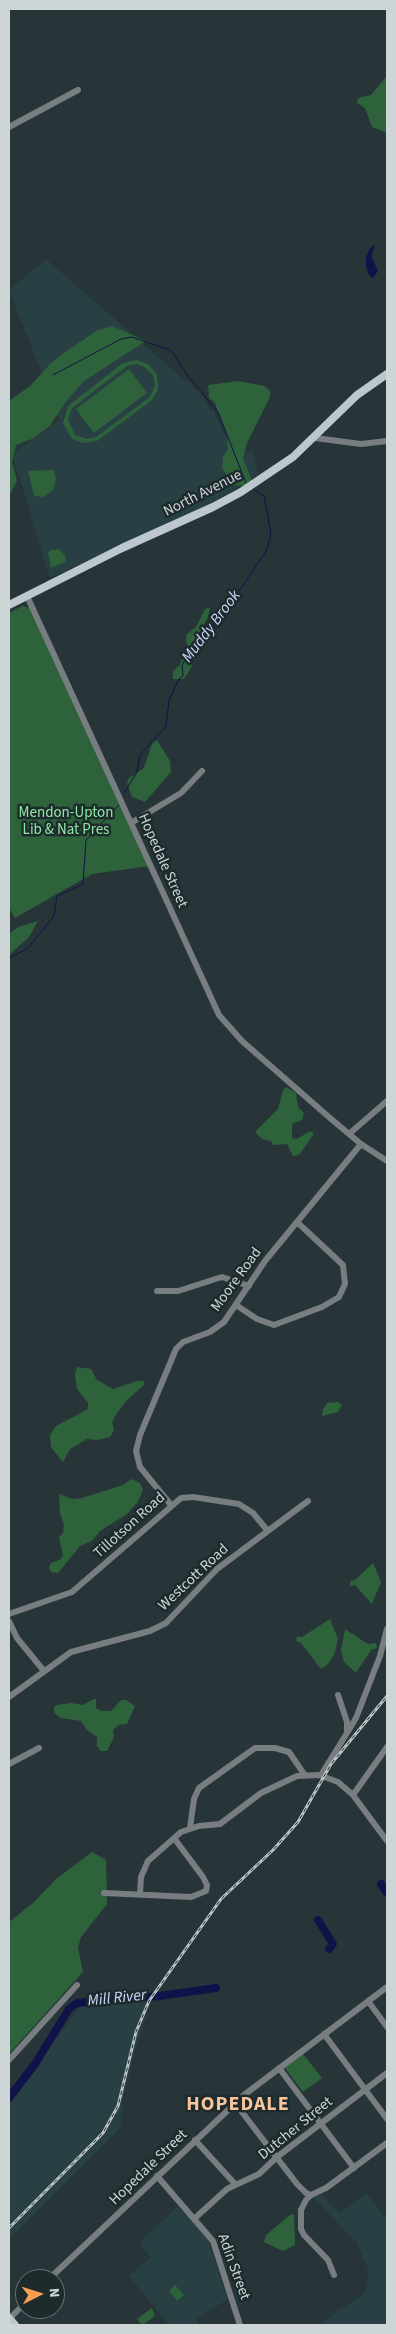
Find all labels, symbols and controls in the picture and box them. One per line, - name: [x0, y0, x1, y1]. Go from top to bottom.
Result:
- street label: North Avenue: [161, 467, 245, 521]
- water label: Muddy Brook: [179, 587, 245, 667]
- park label: Mendon-Upton Lib & Nat Pres: [19, 805, 113, 840]
- street label: Hopedale Street: [133, 811, 191, 911]
- street label: Moore Road: [208, 1244, 266, 1316]
- street label: Tillotson Road: [91, 1489, 169, 1563]
- street label: Westcott Road: [155, 1541, 233, 1615]
- water label: Mill River: [87, 1986, 147, 2012]
- district label: HOPEDALE: [185, 2094, 291, 2118]
- street label: Dutcher Street: [255, 2094, 337, 2164]
- street label: Hopedale Street: [106, 2126, 192, 2210]
- street label: Adin Street: [213, 2232, 253, 2302]
- north arrow: [15, 2269, 65, 2319]
- text: N: [44, 2287, 64, 2298]

